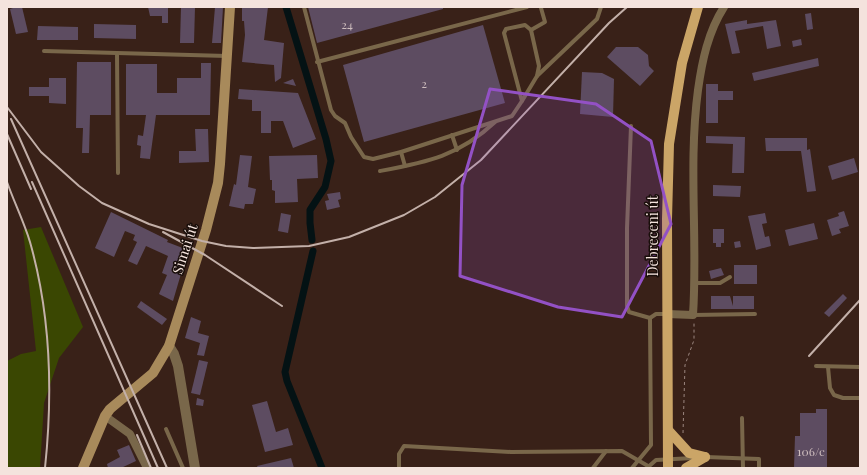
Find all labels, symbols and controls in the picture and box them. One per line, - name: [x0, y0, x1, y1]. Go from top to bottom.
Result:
- house number: 24: [341, 16, 353, 32]
- house number: 2: [421, 75, 427, 91]
- street label: Debreceni út: [643, 194, 662, 277]
- street label: Simai út: [167, 220, 202, 276]
- house number: 106/c: [797, 443, 825, 459]

